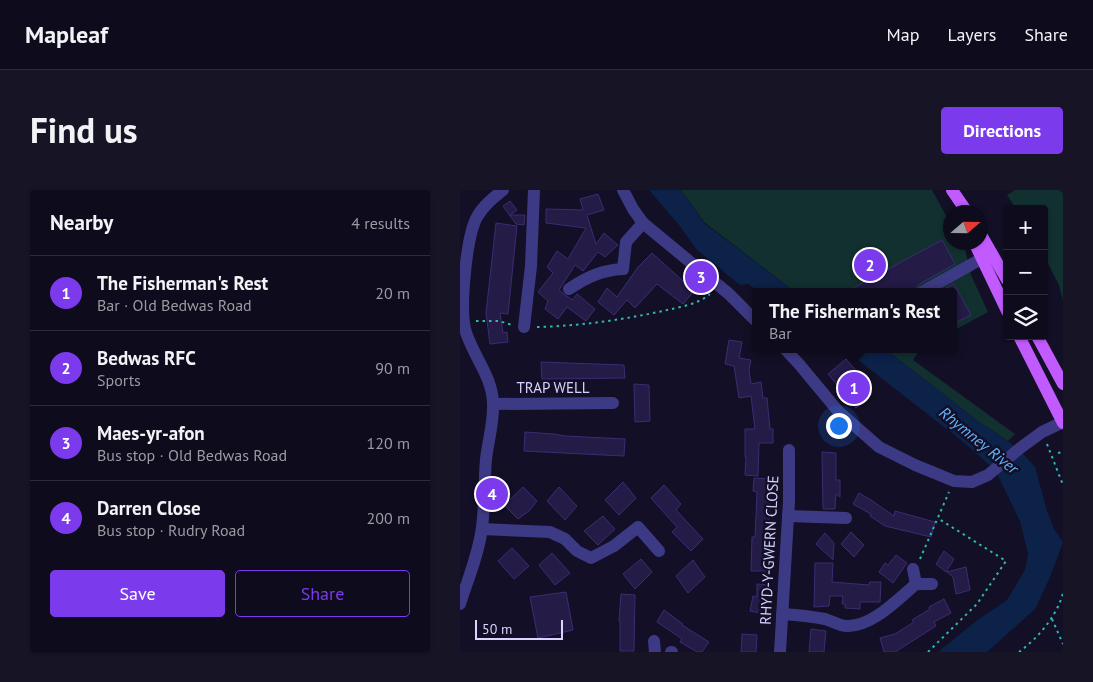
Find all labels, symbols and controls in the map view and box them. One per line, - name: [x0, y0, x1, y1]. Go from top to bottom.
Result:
- text: Mapleaf: [25, 19, 108, 50]
- text: Map: [887, 23, 919, 46]
- text: Layers: [947, 23, 996, 46]
- text: Share: [1024, 23, 1068, 46]
- text: Find us: [30, 107, 138, 153]
- button: Directions: [941, 107, 1063, 154]
- north arrow: [943, 205, 988, 250]
- map controls: [1003, 205, 1048, 340]
- button: +: [1003, 205, 1048, 250]
- text: Nearby: [50, 209, 113, 236]
- text: 4 results: [351, 213, 410, 233]
- pin: 2: [854, 246, 886, 284]
- button: −: [1003, 250, 1048, 295]
- pin: 3: [685, 258, 717, 296]
- text: The Fisherman's Rest: [97, 271, 268, 295]
- text: 1: [61, 283, 71, 303]
- text: 20 m: [375, 283, 410, 303]
- popup: [752, 288, 957, 353]
- text: Bar · Old Bedwas Road: [97, 295, 252, 315]
- button: layers: [1003, 295, 1048, 340]
- text: The Fisherman's Rest: [769, 299, 940, 323]
- text: Bar: [769, 323, 792, 343]
- text: Bedwas RFC: [97, 346, 196, 370]
- text: 2: [61, 358, 71, 378]
- text: 90 m: [375, 358, 410, 378]
- pin: 1: [838, 369, 870, 407]
- text: Sports: [97, 370, 141, 390]
- street label: TRAP WELL: [516, 378, 590, 397]
- water label: Rhymney River: [935, 402, 1024, 479]
- your location: [826, 413, 852, 439]
- text: Maes-yr-afon: [97, 421, 205, 445]
- text: 3: [61, 433, 71, 453]
- text: 120 m: [367, 433, 410, 453]
- text: Bus stop · Old Bedwas Road: [97, 445, 287, 465]
- pin: 4: [476, 475, 508, 513]
- street label: RHYD-Y-GWERN CLOSE: [756, 475, 782, 625]
- text: Darren Close: [97, 496, 201, 520]
- text: 4: [61, 508, 71, 528]
- text: 200 m: [367, 508, 410, 528]
- text: Bus stop · Rudry Road: [97, 520, 245, 540]
- button: Save: [50, 570, 225, 617]
- button: Share: [235, 570, 410, 617]
- scale bar: [475, 617, 562, 640]
- text: 50 m: [482, 620, 512, 638]

